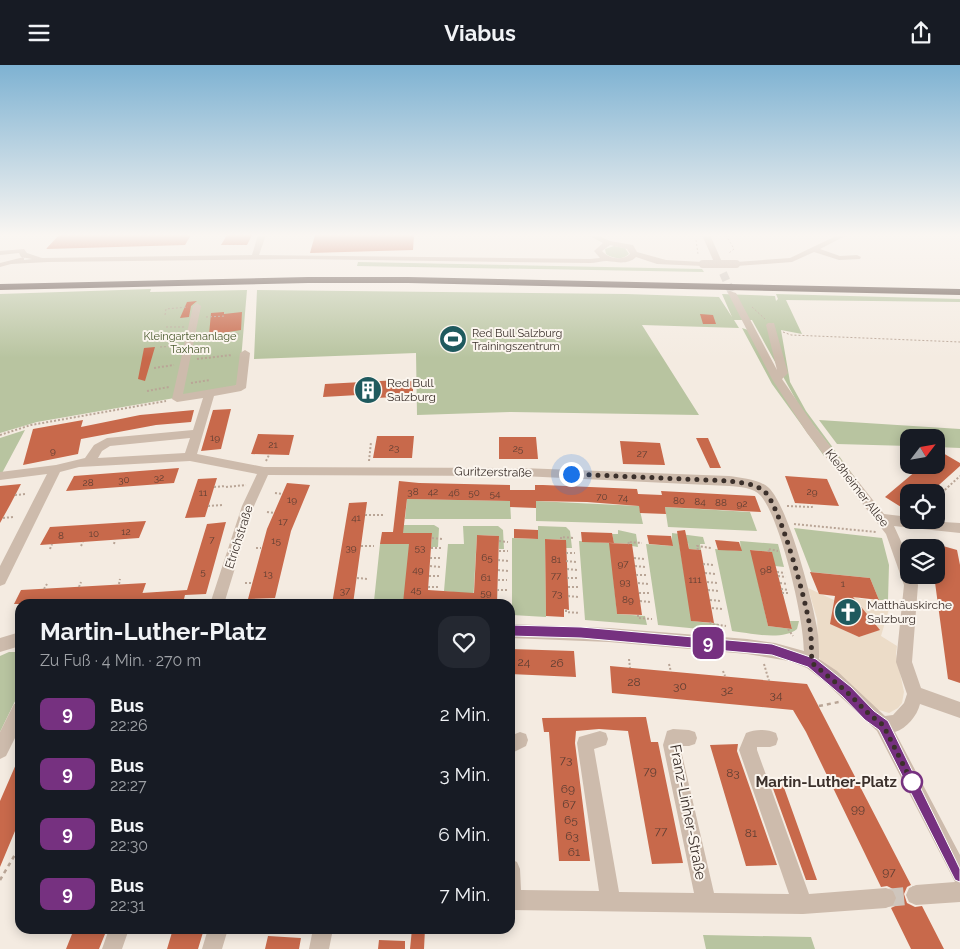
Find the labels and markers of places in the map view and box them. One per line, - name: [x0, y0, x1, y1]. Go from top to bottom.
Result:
- sports icon: Red Bull Salzburg Trainingszentrum: [438, 324, 468, 354]
- place label: Red Bull Salzburg Trainingszentrum: [472, 327, 562, 353]
- building icon: Red Bull Salzburg: [353, 375, 383, 405]
- place label: Red Bull Salzburg: [387, 376, 436, 404]
- church icon: Matthäuskirche Salzburg: [833, 597, 863, 627]
- place label: Matthäuskirche Salzburg: [867, 598, 952, 626]
- marker: Martin-Luther-Platz: [901, 771, 923, 793]
- place label: Martin-Luther-Platz: [755, 773, 897, 791]

